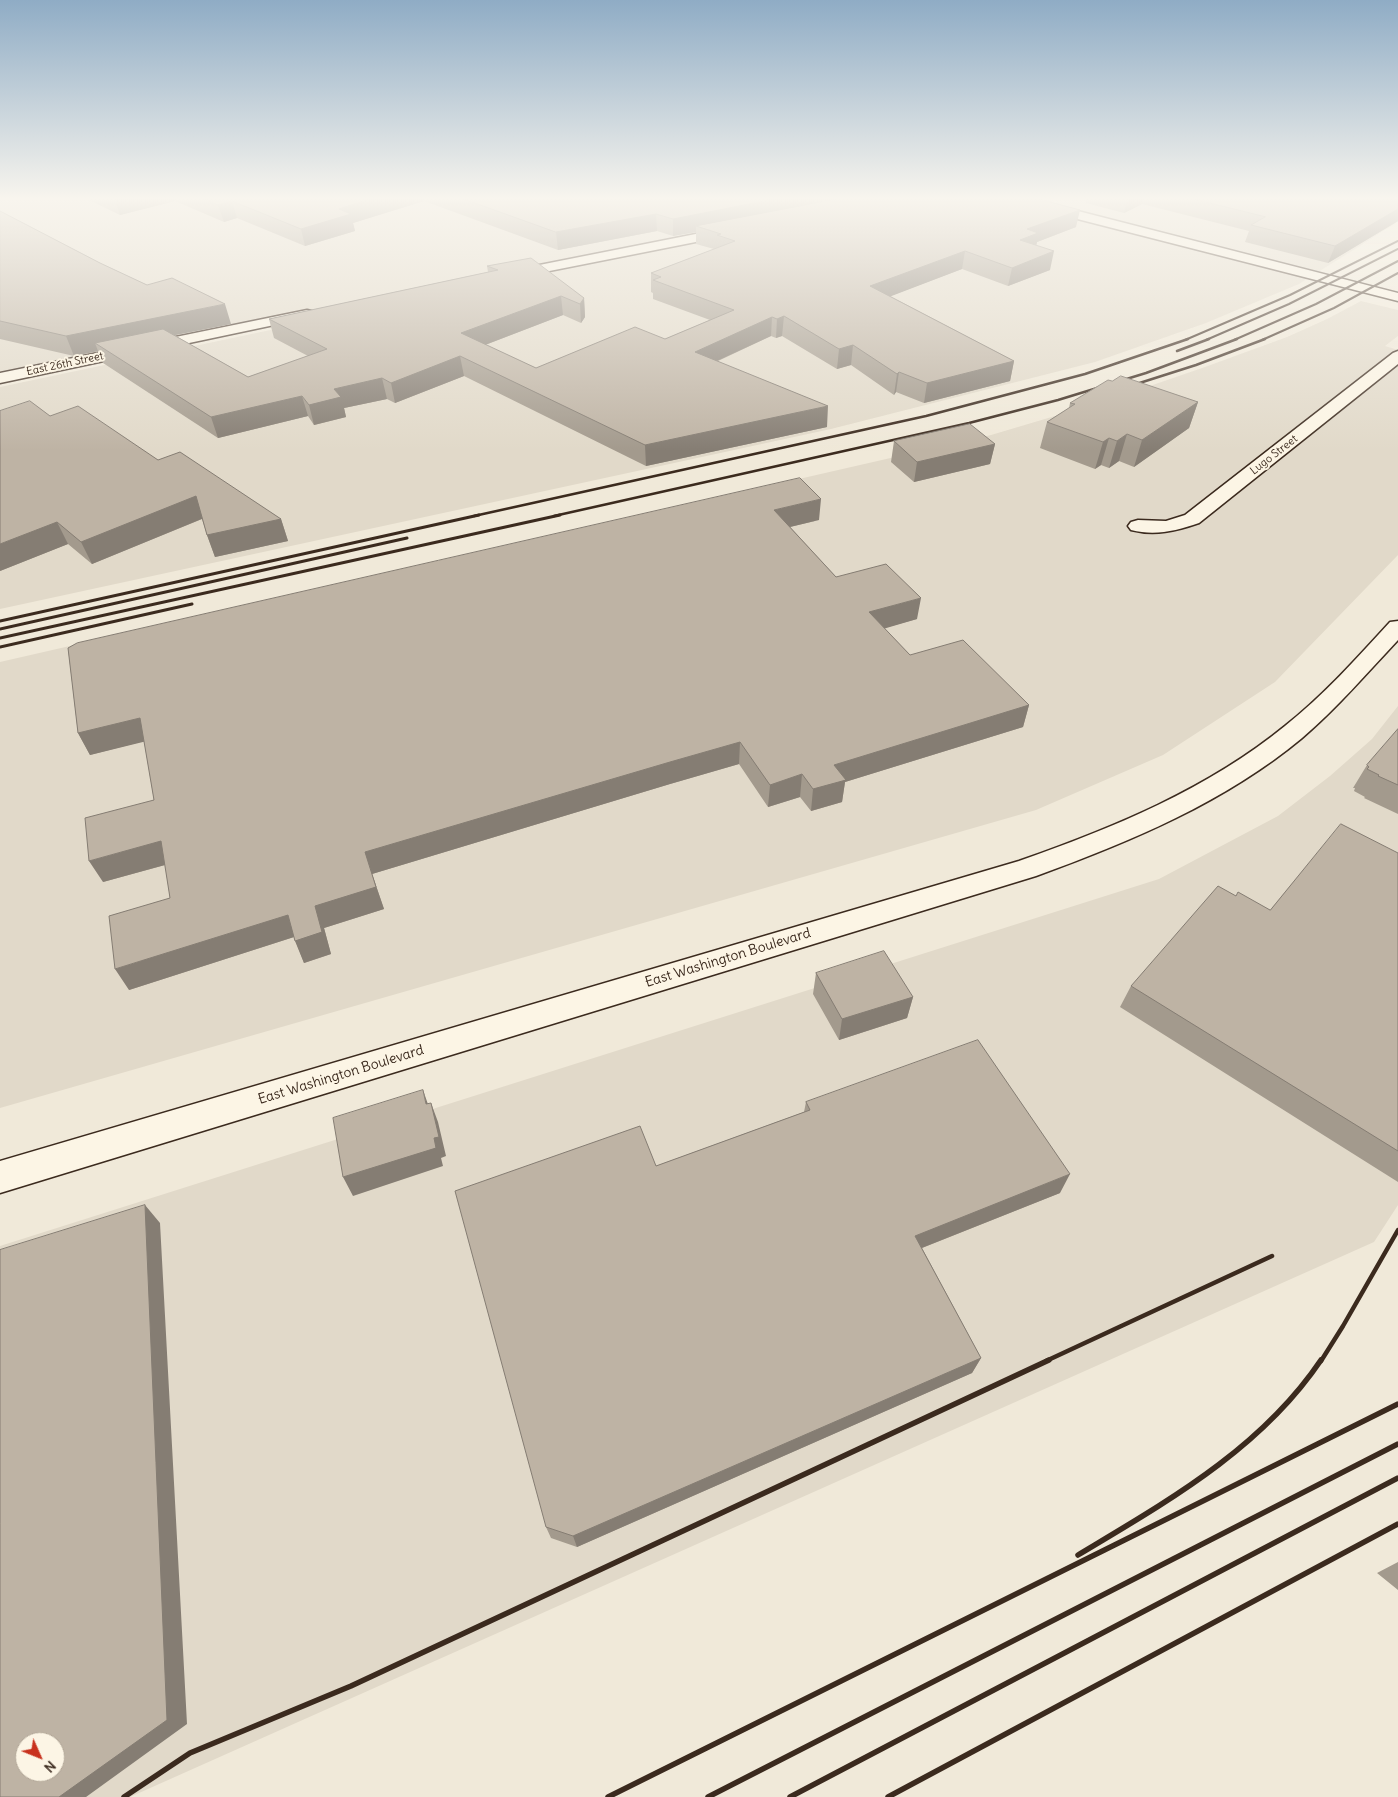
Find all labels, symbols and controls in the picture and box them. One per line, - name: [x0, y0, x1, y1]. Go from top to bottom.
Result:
- street label: East 26th Street: [25, 349, 105, 379]
- street label: Lugo Street: [1248, 432, 1300, 478]
- street label: East Washington Boulevard: [643, 925, 813, 991]
- street label: East Washington Boulevard: [256, 1042, 426, 1108]
- north arrow: [15, 1732, 65, 1782]
- text: N: [40, 1757, 60, 1776]

